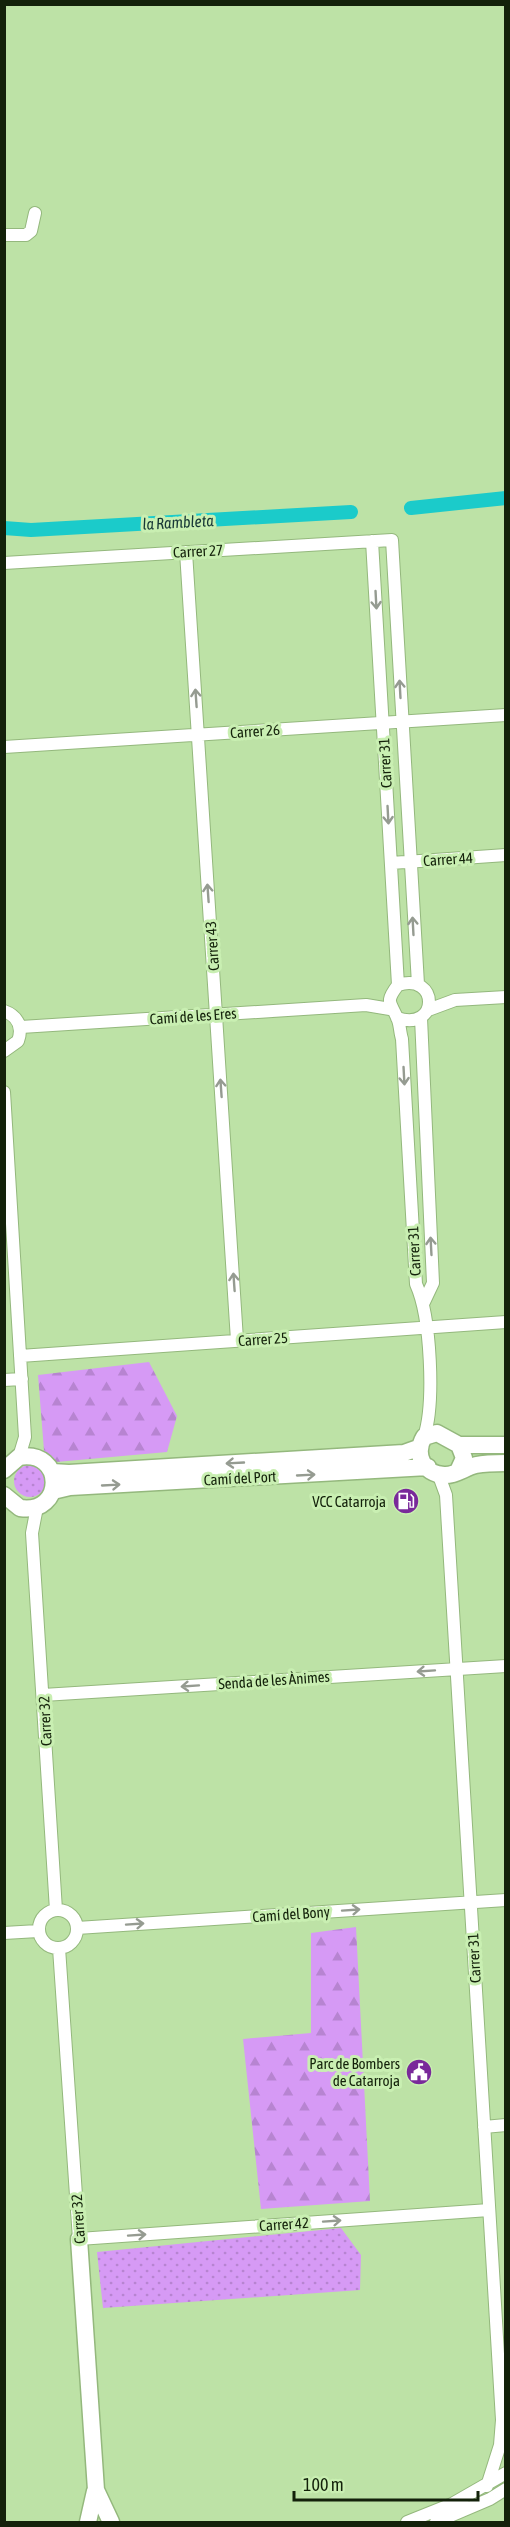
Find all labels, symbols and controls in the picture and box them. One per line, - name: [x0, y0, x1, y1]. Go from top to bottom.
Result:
- water label: la Rambleta: [142, 511, 215, 533]
- street label: Carrer 27: [173, 541, 223, 561]
- one-way arrow: [370, 589, 381, 609]
- one-way arrow: [395, 679, 406, 699]
- one-way arrow: [190, 689, 201, 709]
- street label: Carrer 26: [229, 721, 281, 741]
- street label: Carrer 31: [375, 738, 395, 788]
- one-way arrow: [383, 805, 394, 825]
- street label: Carrer 44: [422, 849, 474, 869]
- one-way arrow: [203, 883, 214, 903]
- one-way arrow: [407, 916, 418, 936]
- street label: Carrer 43: [202, 920, 222, 972]
- street label: Camí de les Eres: [149, 1004, 237, 1028]
- one-way arrow: [398, 1066, 409, 1086]
- one-way arrow: [215, 1078, 226, 1098]
- street label: Carrer 31: [404, 1226, 424, 1276]
- one-way arrow: [426, 1236, 437, 1256]
- one-way arrow: [228, 1273, 239, 1293]
- street label: Carrer 25: [237, 1329, 289, 1349]
- one-way arrow: [225, 1458, 245, 1469]
- street label: Camí del Port: [203, 1468, 277, 1488]
- one-way arrow: [295, 1470, 315, 1481]
- one-way arrow: [100, 1480, 120, 1491]
- fuel station icon: VCC Catarroja: [391, 1486, 421, 1516]
- place label: VCC Catarroja: [312, 1493, 386, 1510]
- one-way arrow: [417, 1666, 437, 1677]
- street label: Senda de les Ànimes: [218, 1668, 330, 1692]
- one-way arrow: [180, 1680, 200, 1691]
- street label: Carrer 32: [35, 1696, 55, 1746]
- street label: Camí del Bony: [252, 1903, 330, 1925]
- one-way arrow: [340, 1904, 360, 1915]
- one-way arrow: [125, 1919, 145, 1930]
- street label: Carrer 31: [464, 1933, 484, 1983]
- place label: Parc de Bombers de Catarroja: [309, 2055, 400, 2089]
- public building icon: Parc de Bombers de Catarroja: [404, 2057, 434, 2087]
- street label: Carrer 32: [68, 2193, 88, 2245]
- street label: Carrer 42: [258, 2214, 310, 2234]
- one-way arrow: [321, 2215, 341, 2226]
- one-way arrow: [127, 2229, 147, 2240]
- scale bar: [294, 2464, 478, 2502]
- text: 100 m: [303, 2474, 344, 2495]

